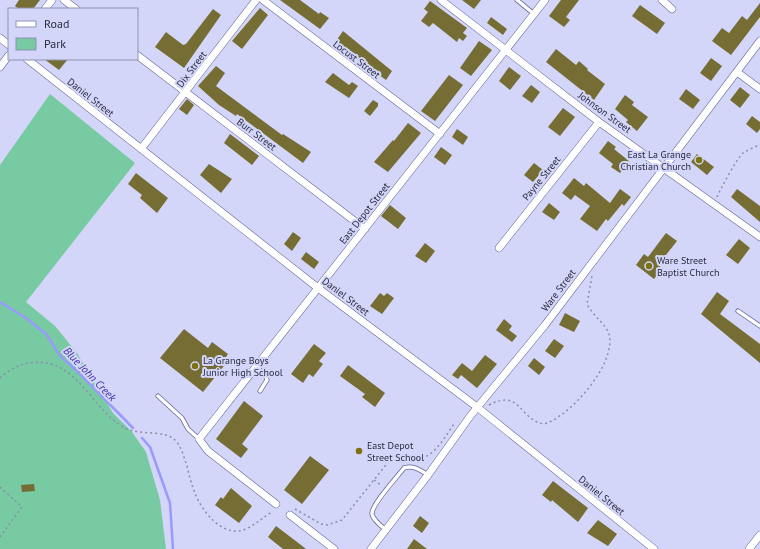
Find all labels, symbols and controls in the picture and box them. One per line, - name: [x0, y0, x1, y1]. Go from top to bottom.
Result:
- legend: [8, 8, 138, 60]
- text: Road: [44, 16, 69, 31]
- text: Park: [44, 36, 66, 51]
- street label: Locust Street: [331, 37, 383, 82]
- street label: Dix Street: [173, 48, 210, 90]
- street label: Daniel Street: [65, 75, 117, 120]
- street label: Johnson Street: [575, 88, 634, 136]
- street label: Burr Street: [234, 115, 280, 154]
- place label: East La Grange Christian Church: [620, 148, 691, 173]
- street label: Payne Street: [519, 153, 564, 203]
- marker: East La Grange Christian Church: [694, 155, 704, 165]
- street label: East Depot Street: [336, 179, 393, 247]
- place label: Ware Street Baptist Church: [657, 254, 720, 279]
- marker: Ware Street Baptist Church: [644, 261, 654, 271]
- street label: Ware Street: [538, 266, 579, 314]
- street label: Daniel Street: [319, 274, 372, 319]
- water label: Blue John Creek: [61, 344, 120, 405]
- place label: La Grange Boys Junior High School: [202, 354, 283, 379]
- marker: La Grange Boys Junior High School: [190, 361, 200, 371]
- place label: East Depot Street School: [367, 439, 424, 464]
- marker: East Depot Street School: [354, 446, 364, 456]
- street label: Daniel Street: [576, 473, 628, 518]

